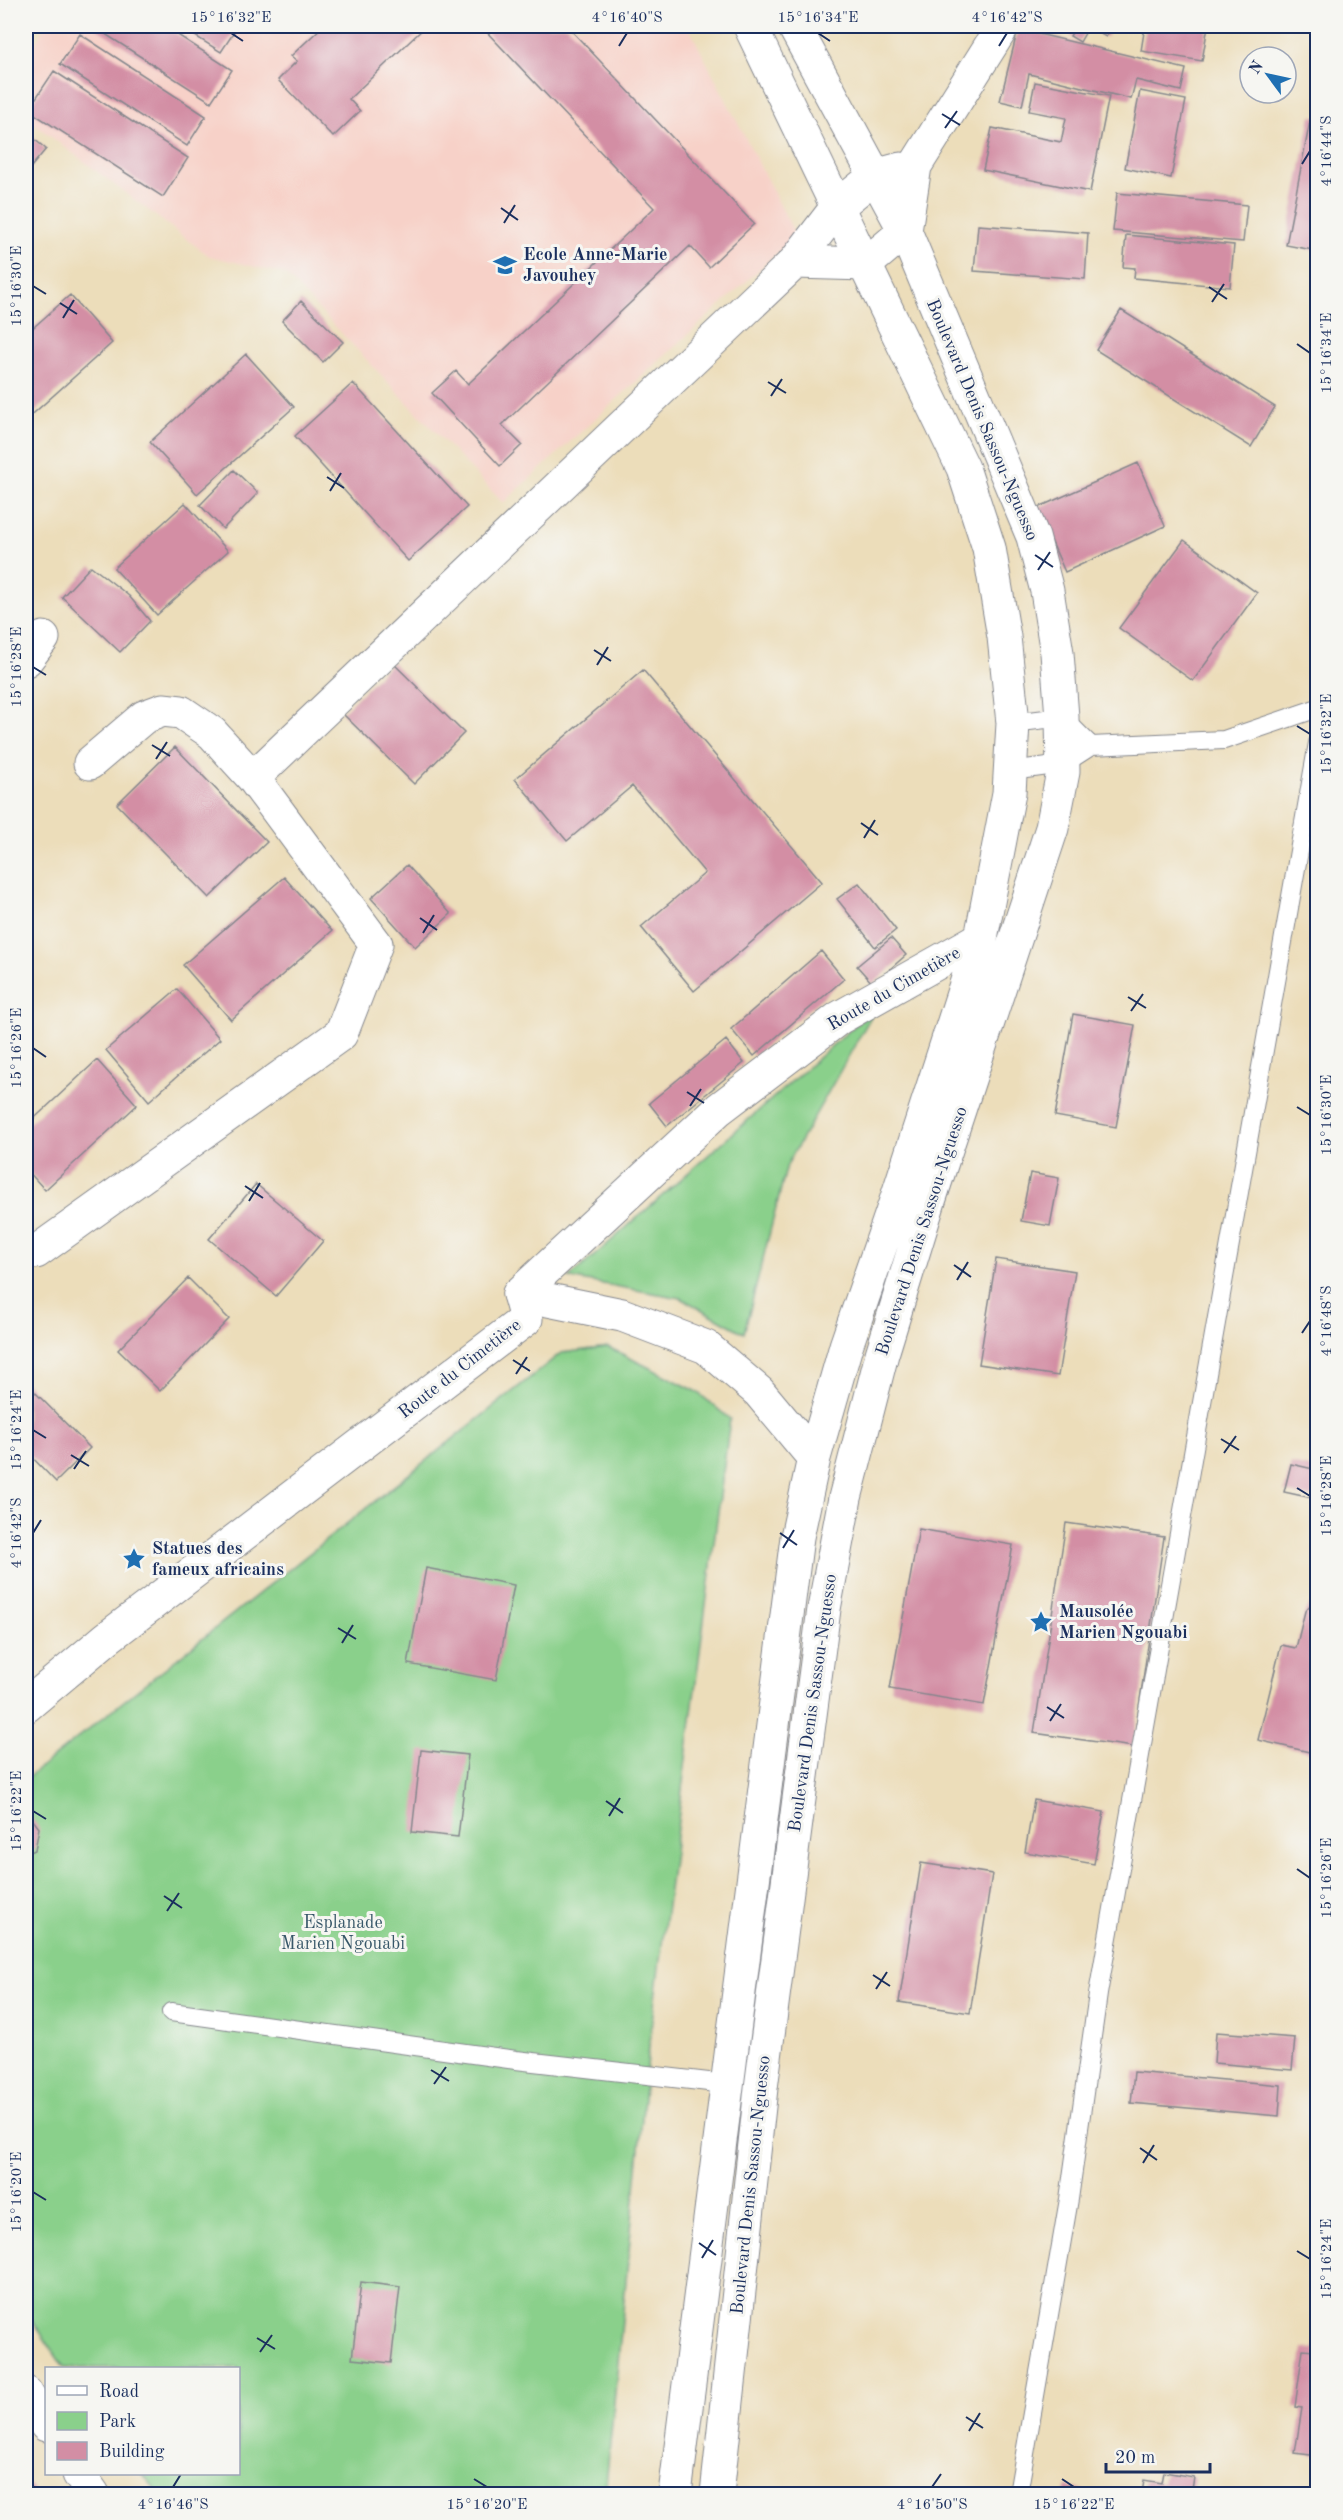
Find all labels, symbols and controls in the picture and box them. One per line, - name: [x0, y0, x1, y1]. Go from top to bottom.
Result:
- text: 15°16'32"E: [191, 11, 271, 26]
- text: 4°16'40"S: [591, 11, 663, 26]
- text: 15°16'34"E: [778, 11, 858, 26]
- text: 4°16'42"S: [971, 11, 1043, 26]
- north arrow: [1238, 45, 1298, 105]
- text: N: [1247, 58, 1268, 77]
- text: 4°16'44"S: [1320, 115, 1335, 187]
- text: 15°16'30"E: [10, 246, 25, 326]
- place label: Ecole Anne-Marie Javouhey: [523, 246, 668, 285]
- school or university icon: Ecole Anne-Marie Javouhey: [492, 252, 518, 278]
- street label: Boulevard Denis Sassou-Nguesso: [923, 297, 1041, 543]
- text: 15°16'34"E: [1320, 313, 1335, 393]
- text: 15°16'28"E: [10, 627, 25, 707]
- text: 15°16'32"E: [1320, 694, 1335, 774]
- street label: Route du Cimetière: [825, 944, 963, 1034]
- text: 15°16'26"E: [10, 1008, 25, 1088]
- text: 15°16'30"E: [1320, 1075, 1335, 1155]
- street label: Boulevard Denis Sassou-Nguesso: [873, 1104, 971, 1358]
- text: 4°16'48"S: [1320, 1285, 1335, 1357]
- street label: Route du Cimetière: [395, 1316, 525, 1422]
- text: 15°16'24"E: [10, 1390, 25, 1470]
- text: 15°16'28"E: [1320, 1456, 1335, 1536]
- text: 4°16'42"S: [10, 1497, 25, 1569]
- place label: Statues des fameux africains: [152, 1540, 284, 1579]
- place icon: Statues des fameux africains: [121, 1546, 147, 1572]
- street label: Boulevard Denis Sassou-Nguesso: [786, 1573, 840, 1833]
- place label: Mausolée Marien Ngouabi: [1059, 1603, 1188, 1642]
- place icon: Mausolée Marien Ngouabi: [1028, 1609, 1054, 1635]
- text: 15°16'22"E: [10, 1771, 25, 1851]
- text: 15°16'26"E: [1320, 1838, 1335, 1918]
- park label: Esplanade Marien Ngouabi: [281, 1914, 405, 1953]
- street label: Boulevard Denis Sassou-Nguesso: [728, 2054, 774, 2315]
- text: 15°16'20"E: [10, 2152, 25, 2232]
- text: 15°16'24"E: [1320, 2219, 1335, 2299]
- legend: [45, 2367, 240, 2475]
- text: Road: [99, 2383, 139, 2401]
- text: Park: [99, 2413, 136, 2431]
- scale bar: [1106, 2436, 1210, 2474]
- text: Building: [99, 2443, 165, 2461]
- text: 20 m: [1115, 2449, 1155, 2467]
- text: 4°16'46"S: [137, 2498, 209, 2513]
- text: 15°16'20"E: [447, 2498, 527, 2513]
- text: 4°16'50"S: [896, 2498, 968, 2513]
- text: 15°16'22"E: [1034, 2498, 1114, 2513]

